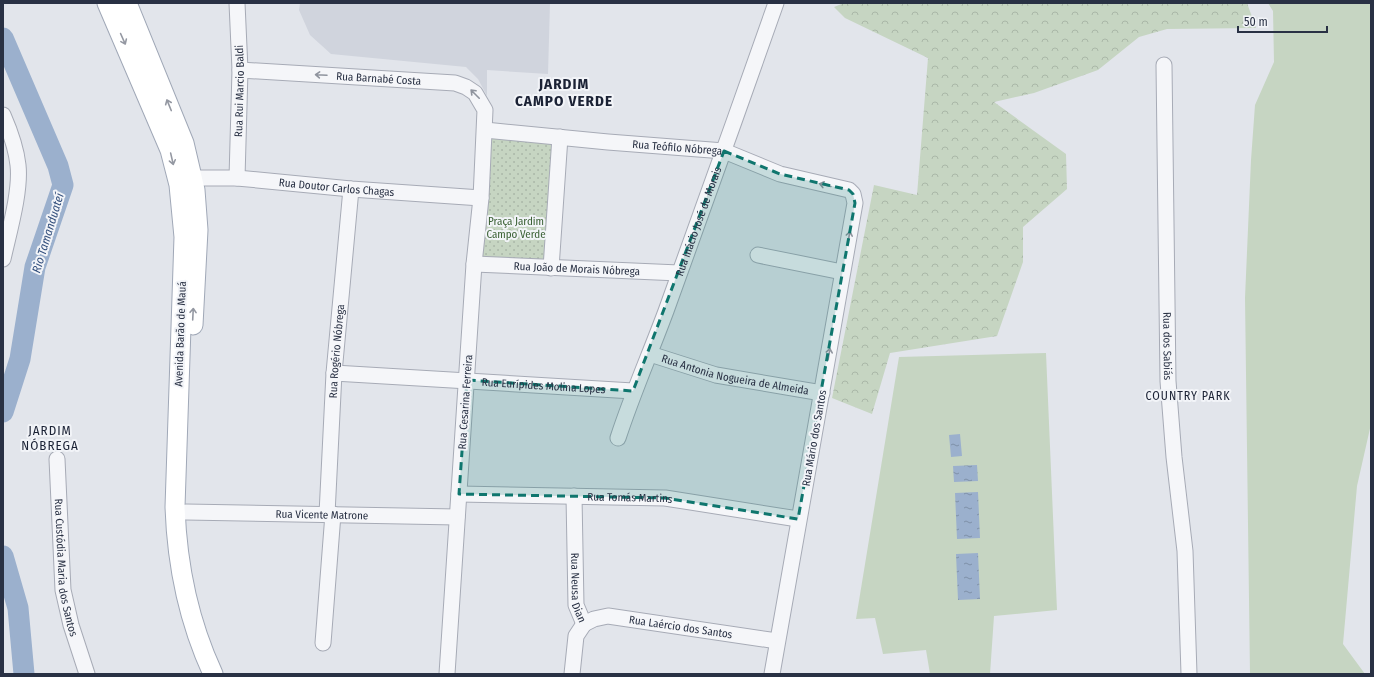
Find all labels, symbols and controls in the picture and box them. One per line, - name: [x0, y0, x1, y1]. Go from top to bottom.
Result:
- scale bar: [1238, 8, 1327, 34]
- text: 50 m: [1244, 15, 1268, 29]
- one-way arrow: [119, 32, 127, 44]
- street label: Rua Rui Marcio Baldi: [232, 44, 247, 137]
- street label: Rua Barnabé Costa: [336, 70, 421, 88]
- one-way arrow: [315, 71, 328, 78]
- district label: JARDIM CAMPO VERDE: [515, 75, 613, 110]
- one-way arrow: [470, 90, 480, 99]
- one-way arrow: [164, 99, 172, 111]
- street label: Rua Teófilo Nóbrega: [632, 138, 723, 158]
- one-way arrow: [169, 152, 177, 165]
- street label: Rua Inácio José de Morais: [673, 165, 724, 278]
- street label: Rua Doutor Carlos Chagas: [278, 176, 395, 199]
- one-way arrow: [819, 180, 832, 188]
- water label: Rio Tamanduateí: [29, 191, 67, 275]
- park label: Praça Jardim Campo Verde: [486, 215, 546, 241]
- one-way arrow: [845, 231, 853, 244]
- street label: Rua João de Morais Nóbrega: [513, 260, 640, 278]
- street label: Avenida Barão de Mauá: [172, 281, 189, 387]
- street label: Rua Rogério Nóbrega: [327, 304, 347, 399]
- one-way arrow: [190, 308, 197, 321]
- street label: Rua dos Sabiás: [1160, 312, 1174, 381]
- one-way arrow: [825, 348, 833, 361]
- street label: Rua Antonia Nogueira de Almeida: [660, 352, 810, 398]
- street label: Rua Cesarina Ferreira: [456, 354, 475, 450]
- street label: Rua Eurípides Molina Lopes: [481, 376, 606, 396]
- street label: Rua Mário dos Santos: [800, 389, 829, 487]
- district label: COUNTRY PARK: [1145, 389, 1231, 403]
- district label: JARDIM NÓBREGA: [21, 423, 79, 453]
- street label: Rua Tomás Martins: [587, 490, 674, 506]
- street label: Rua Custódia Maria dos Santos: [52, 498, 80, 638]
- street label: Rua Vicente Matrone: [275, 508, 368, 522]
- street label: Rua Neusa Dian: [568, 553, 589, 625]
- street label: Rua Laércio dos Santos: [628, 613, 734, 641]

